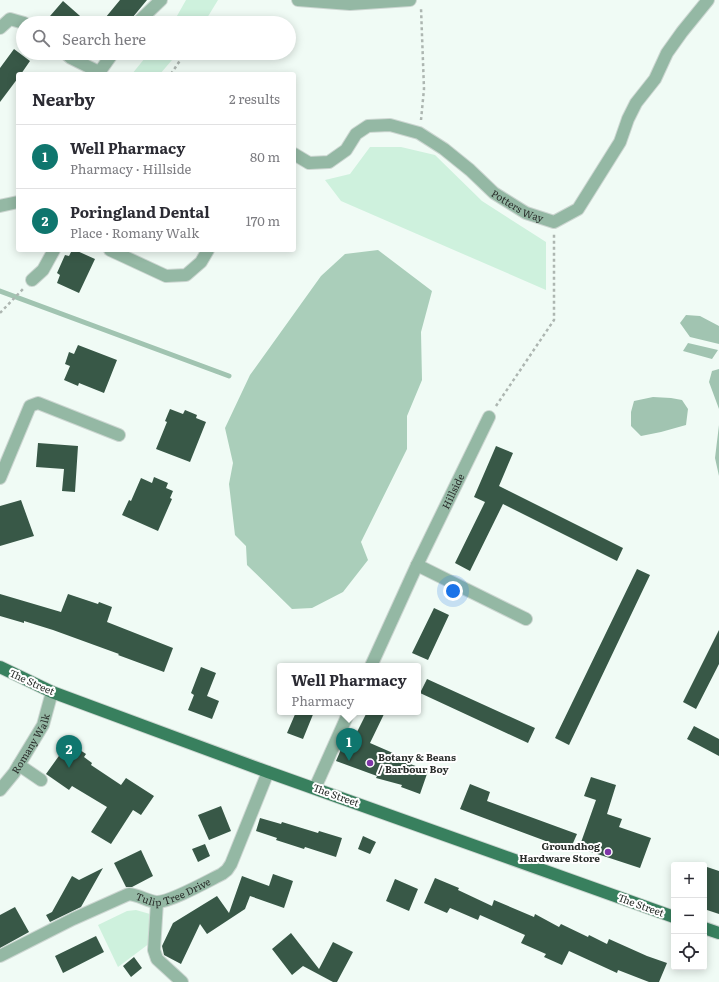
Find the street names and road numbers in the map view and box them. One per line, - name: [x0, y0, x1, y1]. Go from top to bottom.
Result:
- street label: Potters Way: [489, 185, 546, 225]
- street label: Hillside: [437, 471, 467, 511]
- street label: The Street: [7, 665, 57, 698]
- street label: Romany Walk: [7, 711, 53, 776]
- street label: The Street: [311, 779, 361, 810]
- street label: Tulip Tree Drive: [134, 873, 213, 909]
- street label: The Street: [616, 889, 666, 920]

